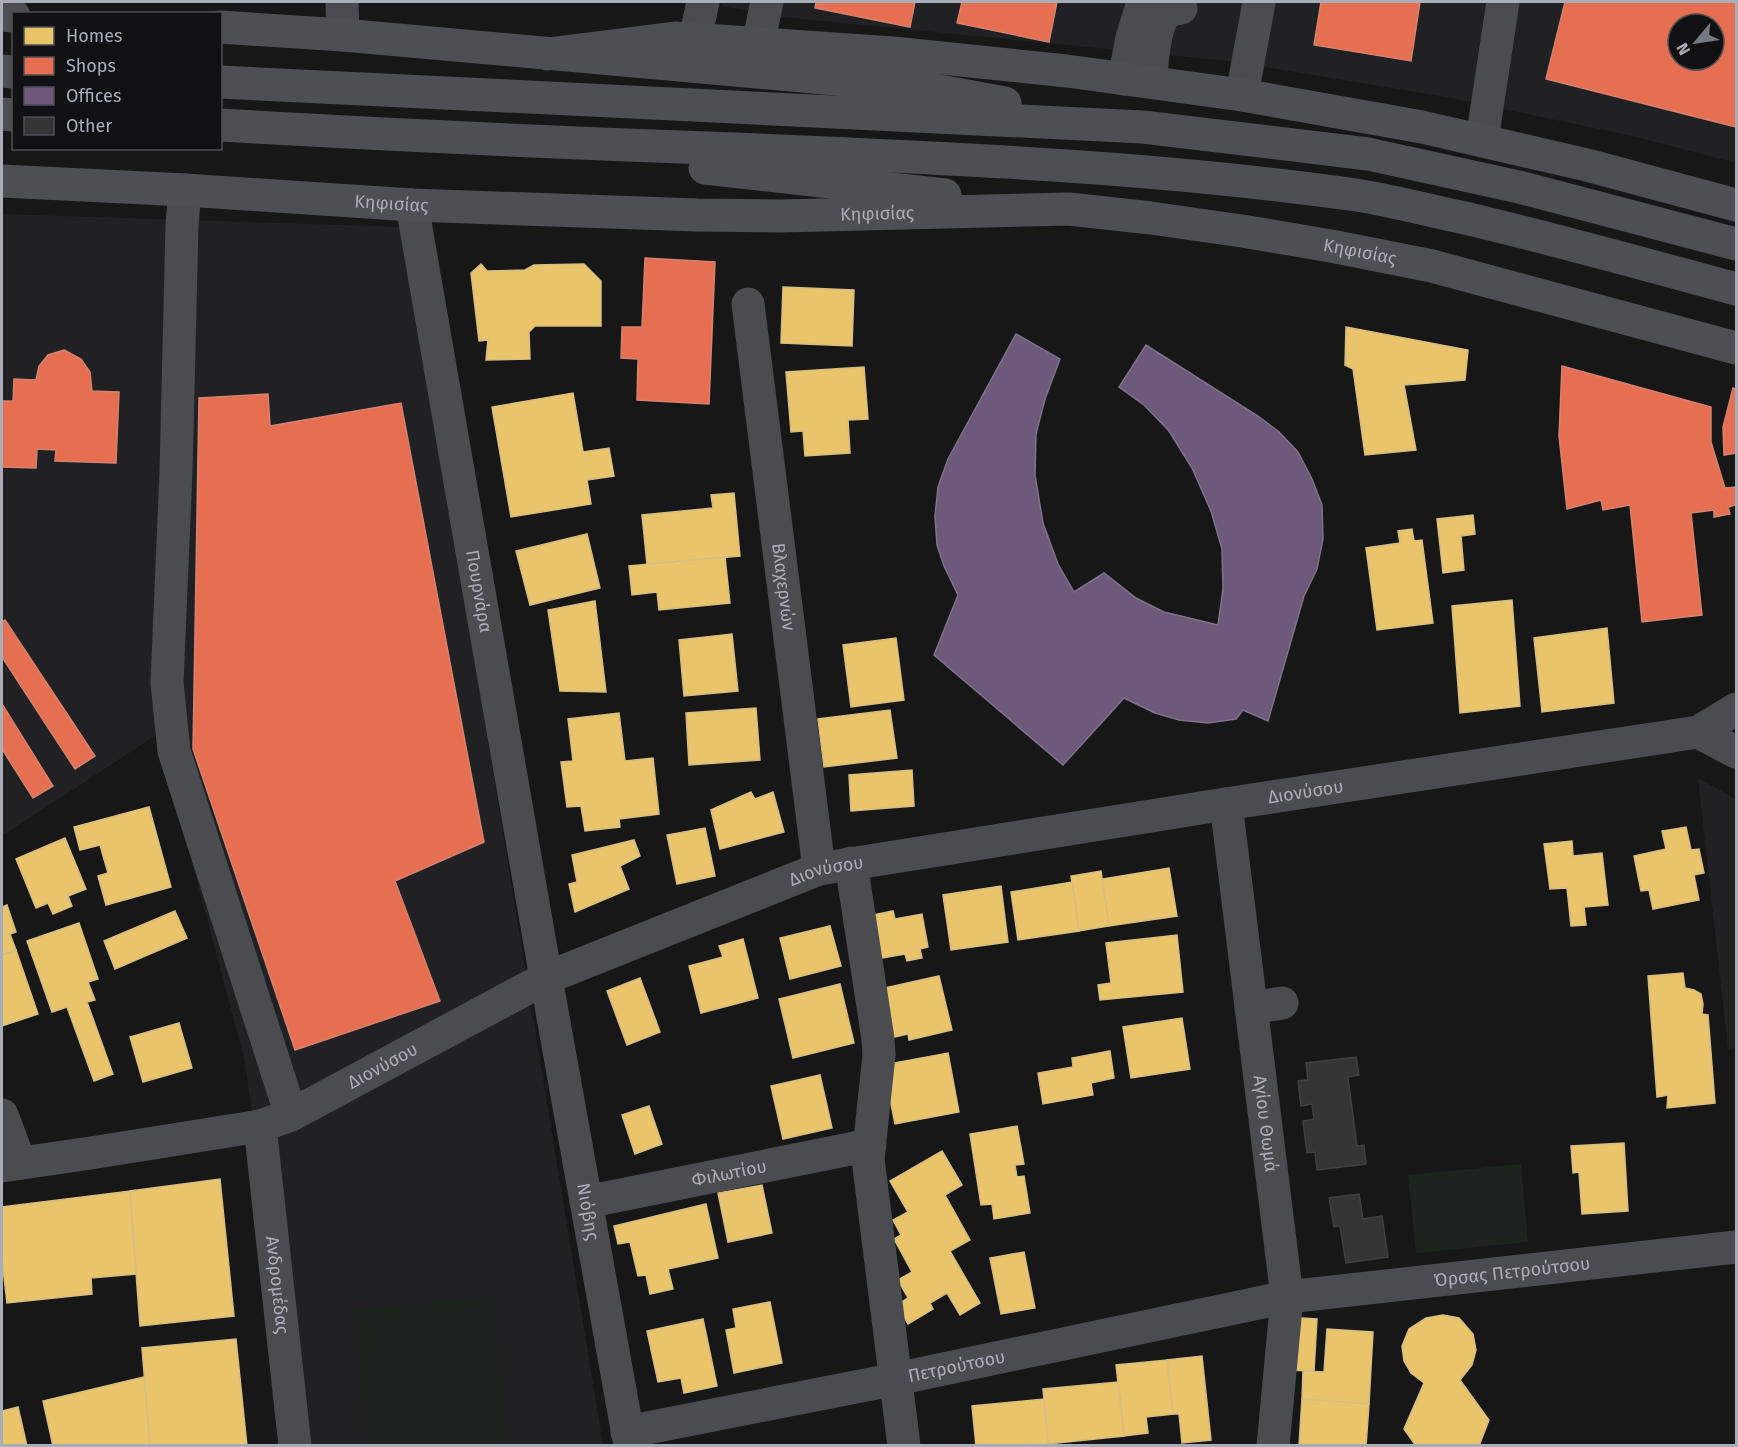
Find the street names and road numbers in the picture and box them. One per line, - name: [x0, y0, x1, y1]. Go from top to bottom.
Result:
- street label: Κηφισίας: [354, 190, 429, 217]
- street label: Κηφισίας: [840, 202, 915, 226]
- street label: Κηφισίας: [1322, 234, 1399, 270]
- street label: Βλαχερνών: [767, 542, 800, 632]
- street label: Πουρνάρα: [461, 548, 497, 634]
- street label: Διονύσου: [1266, 775, 1345, 809]
- street label: Διονύσου: [786, 851, 865, 891]
- street label: Διονύσου: [344, 1038, 421, 1094]
- street label: Αγίου Θωμά: [1249, 1074, 1282, 1173]
- street label: Φιλωτίου: [690, 1155, 769, 1192]
- street label: Νιόβης: [572, 1181, 604, 1243]
- street label: Ανδρομέδας: [261, 1235, 294, 1336]
- street label: Όρσας Πετρούτσου: [1433, 1252, 1591, 1292]
- street label: Πετρούτσου: [906, 1345, 1007, 1387]

